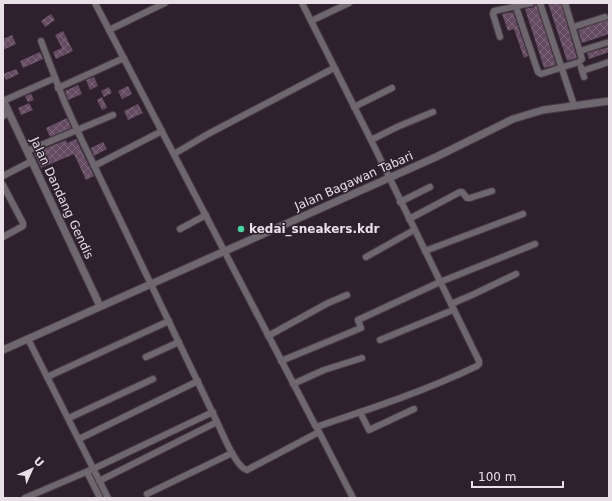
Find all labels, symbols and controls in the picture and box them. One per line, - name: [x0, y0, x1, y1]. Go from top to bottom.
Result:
- street label: Jalan Dandang Gendis: [27, 134, 96, 261]
- street label: Jalan Bagawan Tabari: [292, 149, 415, 214]
- place label: kedai_sneakers.kdr: [249, 222, 380, 237]
- marker: kedai_sneakers.kdr: [236, 224, 246, 234]
- north arrow: [12, 449, 52, 489]
- text: U: [31, 455, 46, 470]
- scale bar: [472, 463, 563, 489]
- text: 100 m: [478, 470, 516, 484]

